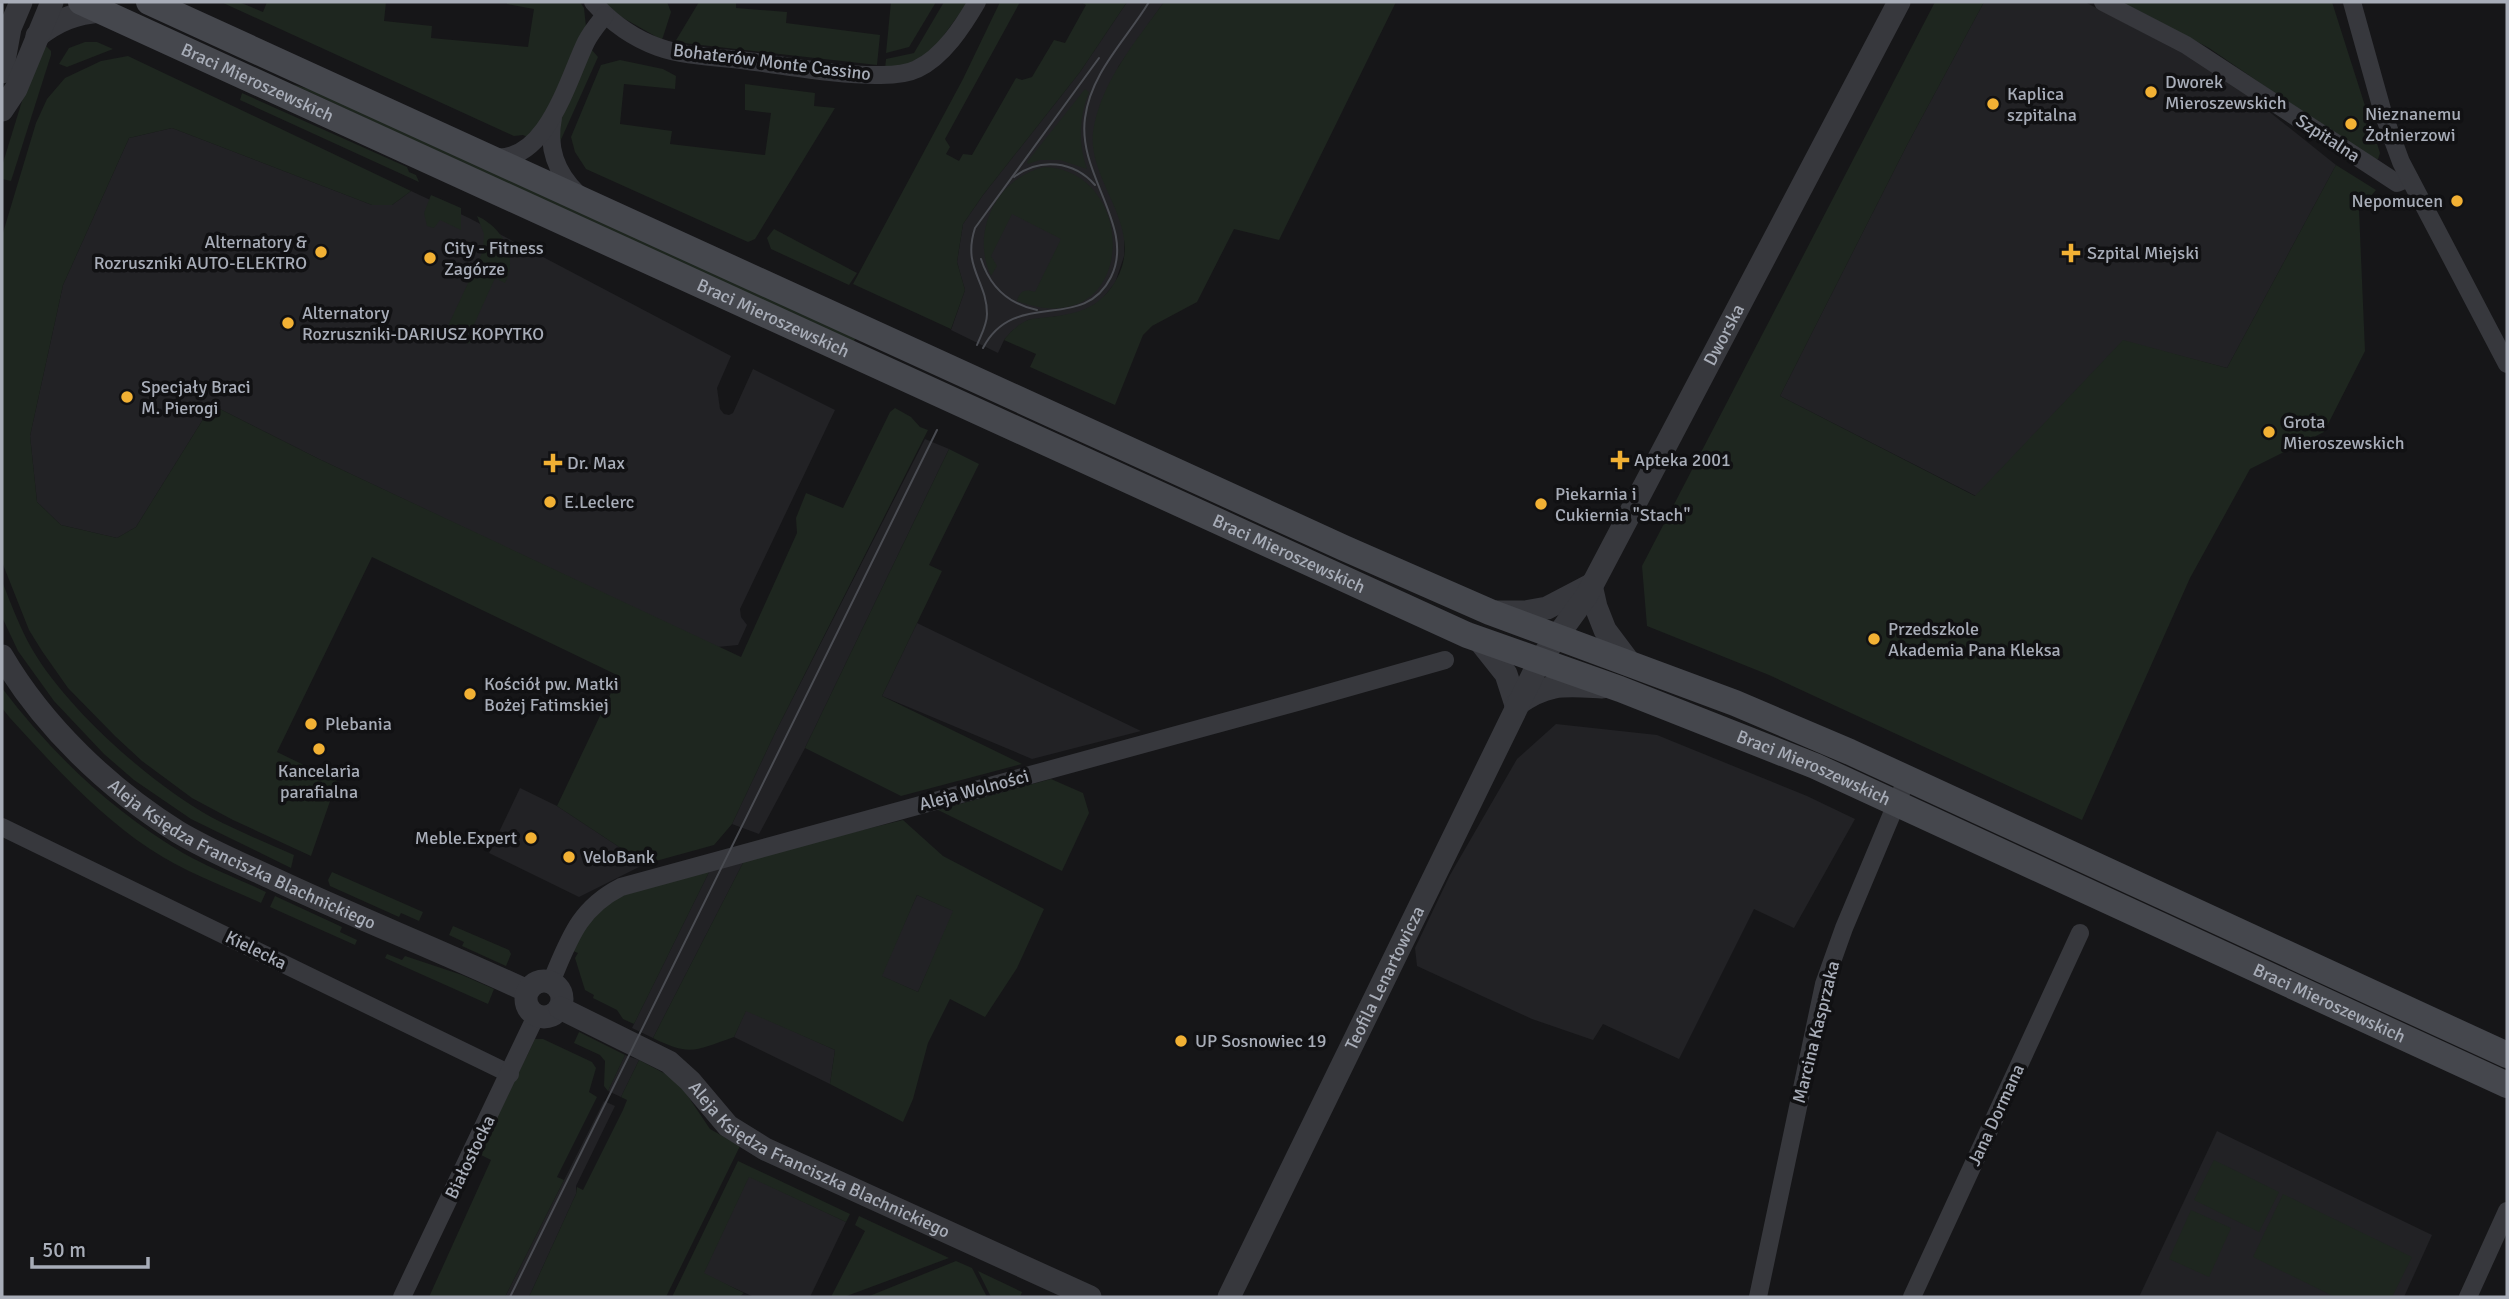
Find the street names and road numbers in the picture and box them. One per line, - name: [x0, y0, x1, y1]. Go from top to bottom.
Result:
- street label: Braci Mieroszewskich: [178, 38, 337, 127]
- street label: Bohaterów Monte Cassino: [672, 39, 872, 85]
- street label: Szpitalna: [2292, 109, 2364, 167]
- street label: Braci Mieroszewskich: [693, 274, 853, 362]
- street label: Dworska: [1699, 300, 1749, 369]
- street label: Braci Mieroszewskich: [1209, 509, 1369, 598]
- street label: Braci Mieroszewskich: [1733, 725, 1894, 810]
- street label: Aleja Wolności: [917, 765, 1031, 815]
- street label: Aleja Księdza Franciszka Blachnickiego: [104, 774, 379, 934]
- street label: Teofila Lenartowicza: [1340, 902, 1429, 1054]
- street label: Kielecka: [222, 926, 290, 974]
- street label: Marcina Kasprzaka: [1788, 959, 1844, 1105]
- street label: Braci Mieroszewskich: [2250, 959, 2409, 1048]
- street label: Jana Dormana: [1963, 1061, 2029, 1169]
- street label: Aleja Księdza Franciszka Blachnickiego: [684, 1077, 953, 1243]
- street label: Białostocka: [440, 1112, 500, 1202]

